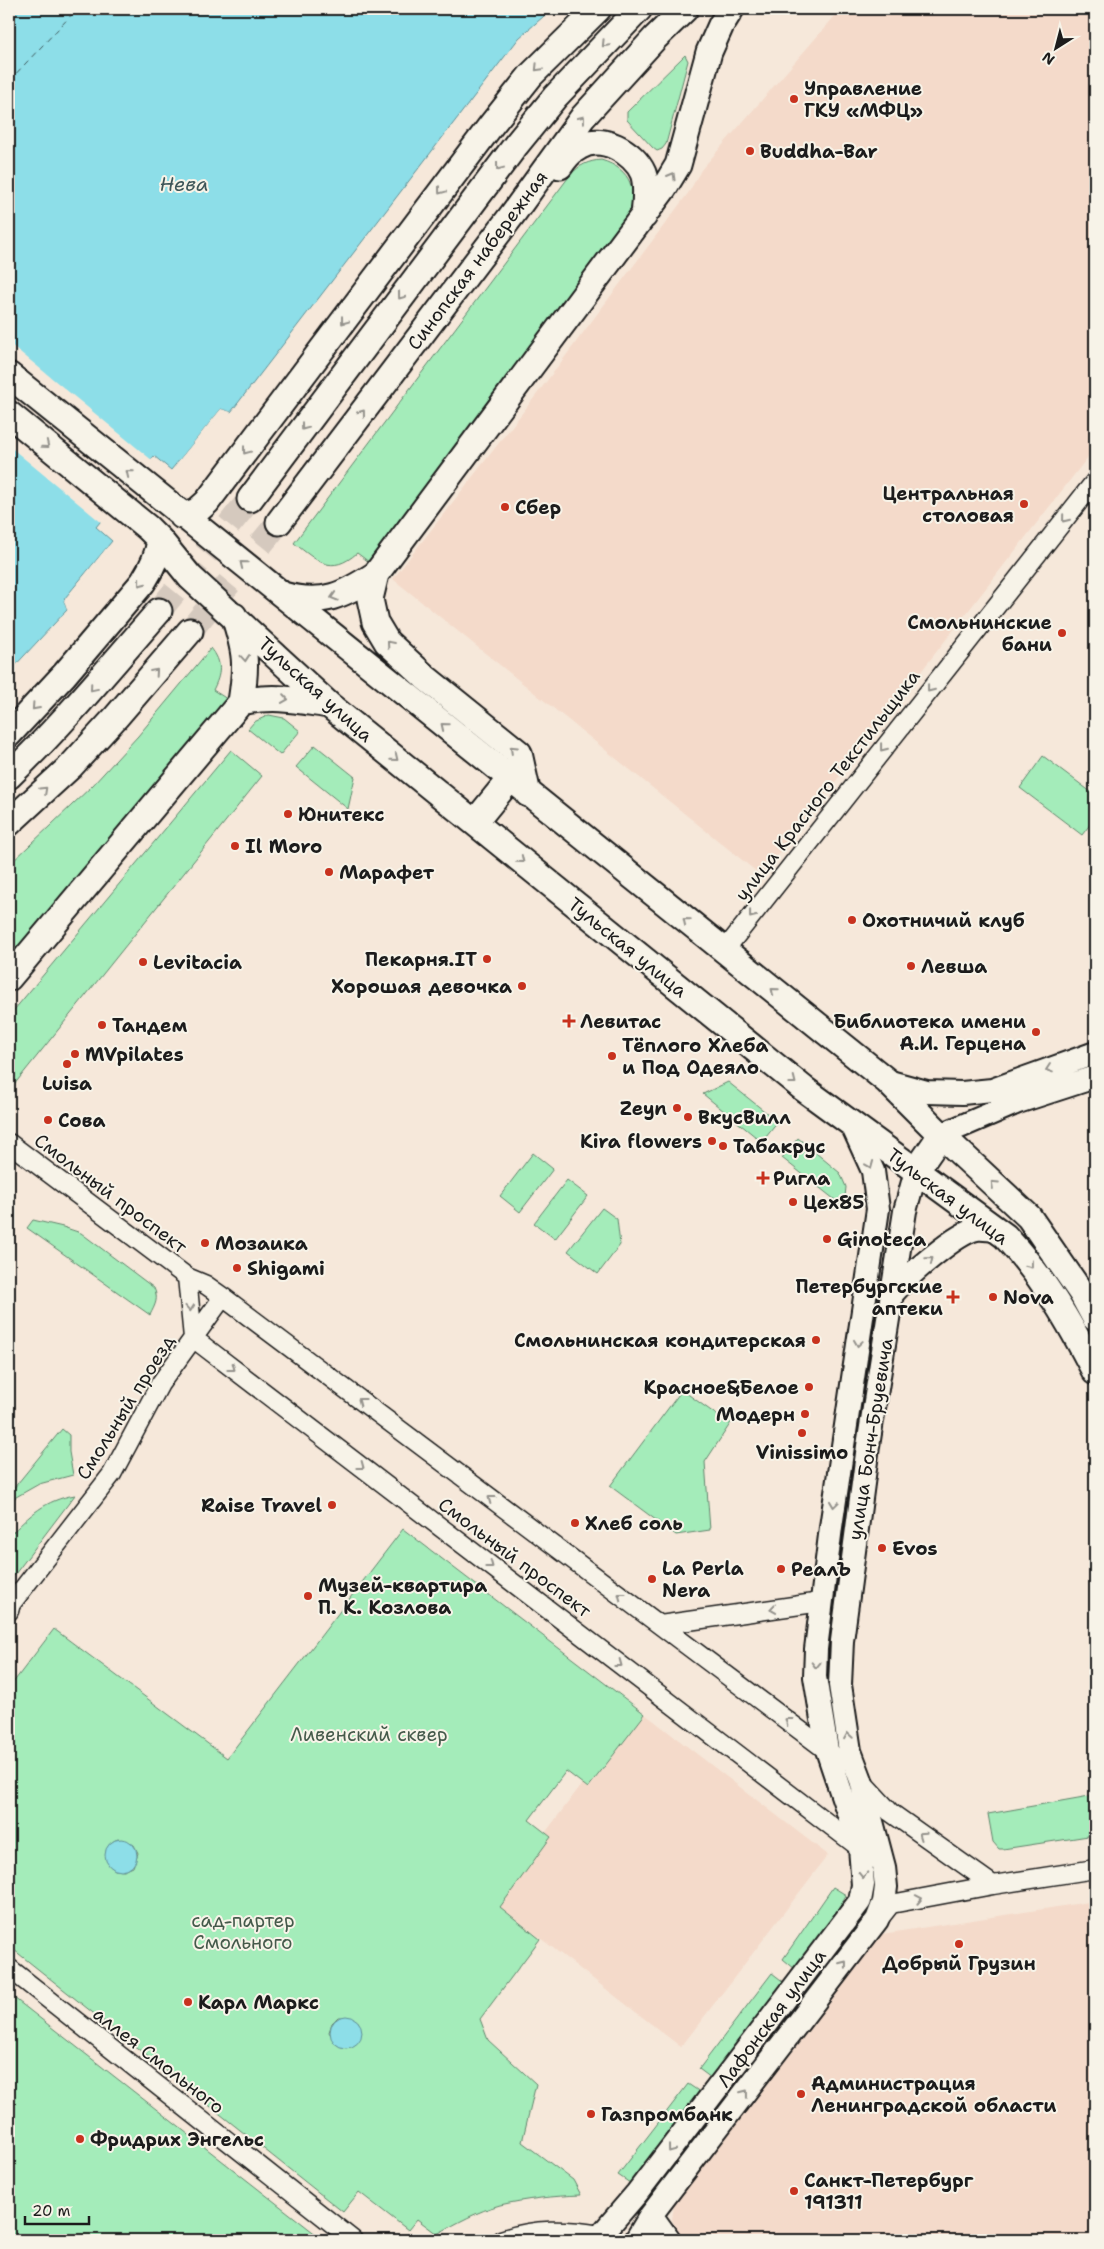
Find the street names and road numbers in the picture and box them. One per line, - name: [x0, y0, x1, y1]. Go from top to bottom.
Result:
- street label: Синопская набережная: [402, 165, 553, 355]
- street label: Тульская улица: [253, 631, 378, 748]
- street label: улица Красного Текстильщика: [729, 664, 926, 906]
- street label: Тульская улица: [563, 892, 692, 1003]
- street label: Смольный проспект: [29, 1128, 192, 1259]
- street label: Тульская улица: [882, 1142, 1014, 1250]
- street label: Смольный проезд: [71, 1330, 180, 1485]
- street label: улица Бонч-Бруевича: [842, 1336, 899, 1542]
- street label: Смольный проспект: [433, 1492, 596, 1623]
- street label: Лафонская улица: [711, 1944, 832, 2092]
- street label: аллея Смольного: [88, 2001, 229, 2120]

